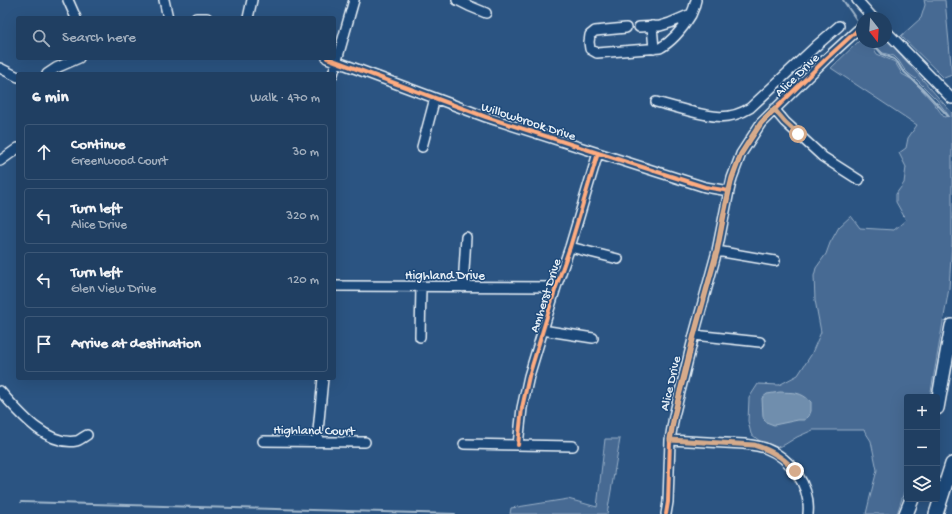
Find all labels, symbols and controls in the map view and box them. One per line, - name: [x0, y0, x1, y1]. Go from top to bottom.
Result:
- north arrow: [856, 12, 892, 48]
- search box: [16, 16, 336, 60]
- icon: search: [30, 27, 52, 49]
- text: Search here: [62, 29, 136, 47]
- street label: Alice Drive: [772, 51, 823, 101]
- text: 6 min: [32, 88, 68, 108]
- text: Walk · 470 m: [250, 91, 320, 106]
- street label: Willowbrook Drive: [479, 100, 578, 145]
- route start: [789, 125, 807, 143]
- text: Continue: [71, 136, 125, 154]
- icon: ahead: [33, 141, 55, 163]
- text: 30 m: [293, 145, 319, 160]
- text: Greenwood Court: [71, 154, 167, 169]
- text: Turn left: [71, 200, 122, 218]
- icon: left: [33, 205, 55, 227]
- text: 320 m: [286, 209, 319, 224]
- text: Alice Drive: [71, 218, 127, 233]
- street label: Amherst Drive: [527, 257, 565, 335]
- text: Turn left: [71, 264, 122, 282]
- icon: left: [33, 269, 55, 291]
- street label: Highland Drive: [405, 269, 485, 284]
- text: 120 m: [288, 273, 319, 288]
- text: Glen View Drive: [71, 282, 156, 297]
- icon: arrive: [33, 333, 55, 355]
- text: Arrive at destination: [71, 335, 201, 353]
- street label: Alice Drive: [658, 354, 685, 412]
- map controls: [904, 394, 940, 502]
- button: +: [904, 394, 940, 430]
- street label: Highland Court: [273, 423, 356, 440]
- button: −: [904, 430, 940, 466]
- route end: [786, 462, 804, 480]
- button: layers: [904, 466, 940, 502]

